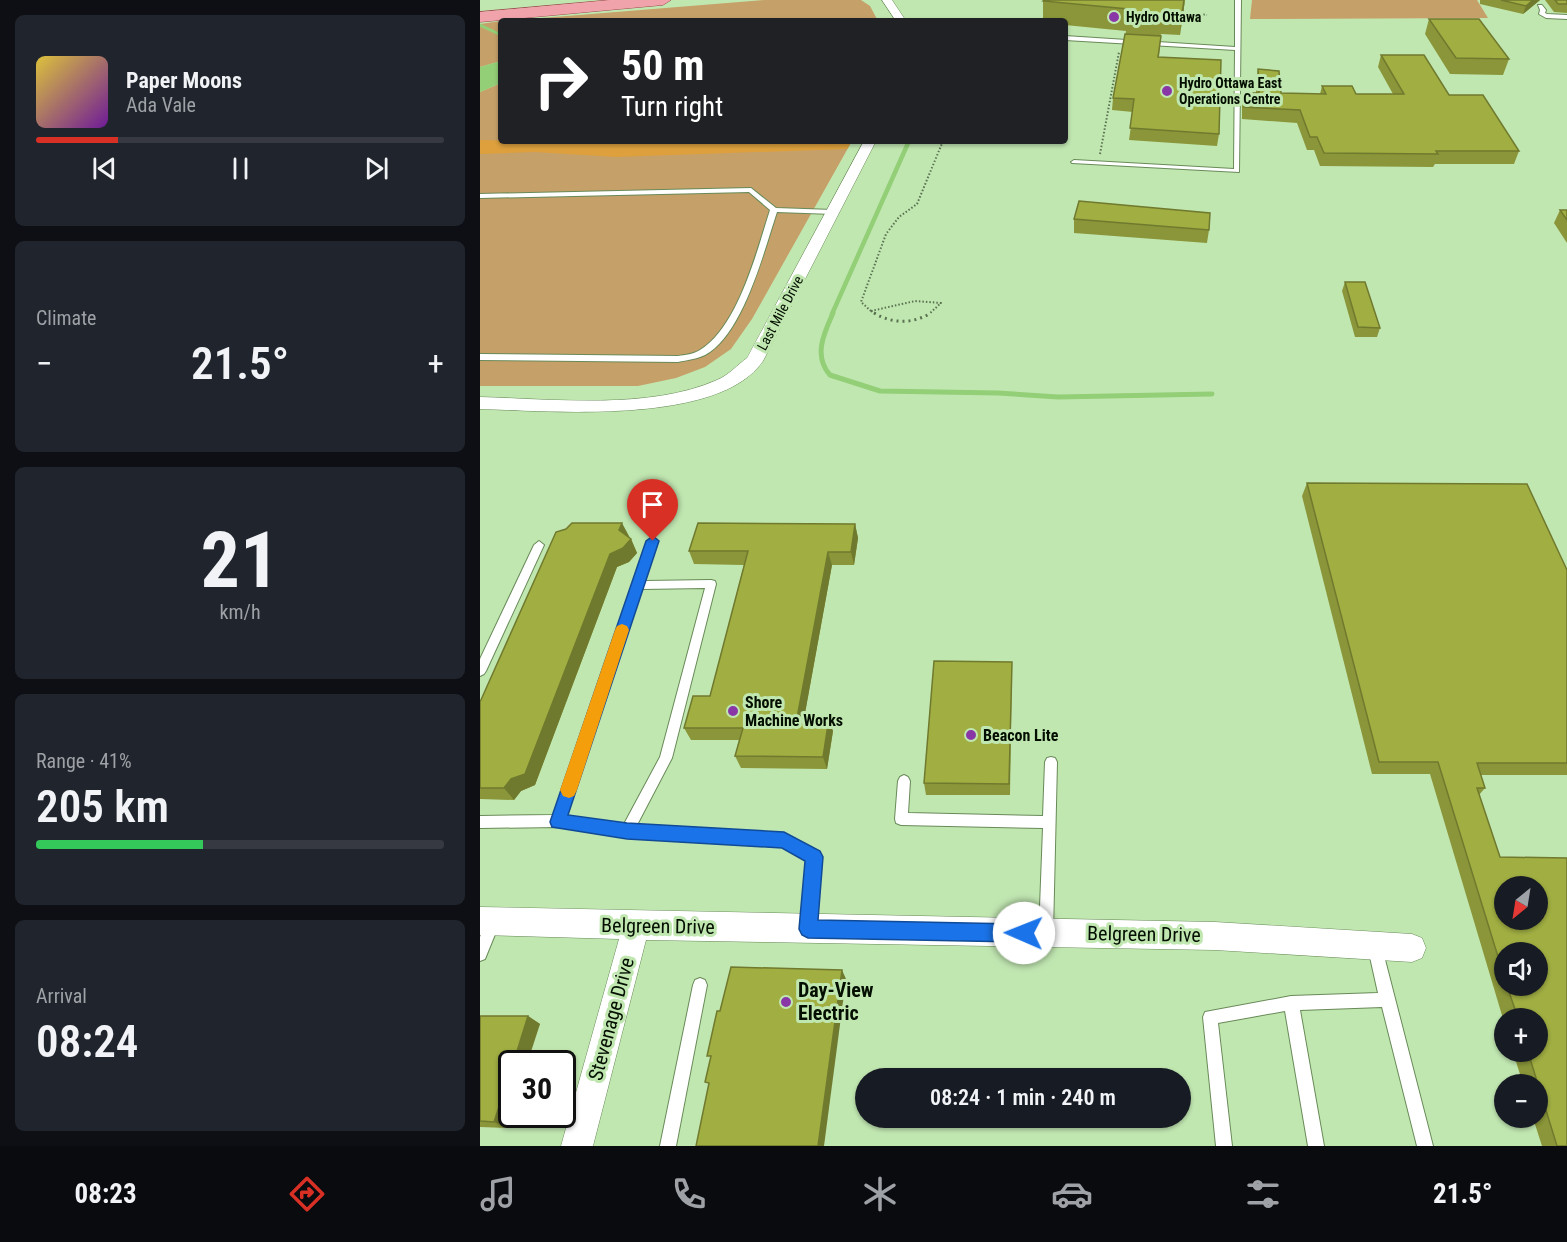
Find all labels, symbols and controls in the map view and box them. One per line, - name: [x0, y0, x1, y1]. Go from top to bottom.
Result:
- place label: Hydro Ottawa: [1126, 9, 1202, 25]
- marker: Hydro Ottawa: [1107, 10, 1121, 24]
- text: 50 m: [621, 41, 704, 90]
- icon: right: [522, 42, 600, 120]
- text: Paper Moons: [126, 68, 242, 93]
- place label: Hydro Ottawa East Operations Centre: [1179, 75, 1282, 107]
- marker: Hydro Ottawa East Operations Centre: [1160, 84, 1174, 98]
- text: Turn right: [621, 91, 723, 123]
- text: Ada Vale: [126, 93, 196, 117]
- icon: previous: [88, 152, 121, 185]
- icon: pause: [224, 152, 257, 185]
- icon: next: [360, 152, 393, 185]
- street label: Last Mile Drive: [754, 273, 806, 353]
- text: Climate: [36, 306, 96, 330]
- text: 21.5°: [191, 337, 289, 390]
- text: −: [36, 344, 53, 383]
- text: +: [428, 344, 444, 383]
- pin: [627, 479, 678, 541]
- icon: arrive: [636, 488, 669, 521]
- text: 21: [201, 515, 279, 606]
- text: km/h: [219, 600, 261, 624]
- place label: Shore Machine Works: [745, 693, 843, 730]
- marker: Shore Machine Works: [726, 704, 740, 718]
- place label: Beacon Lite: [983, 726, 1059, 745]
- marker: Beacon Lite: [964, 728, 978, 742]
- text: Range · 41%: [36, 749, 132, 773]
- text: 205 km: [36, 780, 169, 833]
- north arrow: [1494, 876, 1548, 930]
- map controls: [1494, 876, 1548, 1128]
- position arrow: [992, 901, 1056, 965]
- street label: Belgreen Drive: [601, 913, 715, 939]
- street label: Belgreen Drive: [1087, 921, 1201, 947]
- button: sound: [1494, 942, 1548, 996]
- street label: Stevenage Drive: [583, 955, 639, 1083]
- place label: Day-View Electric: [798, 978, 874, 1025]
- text: Arrival: [36, 984, 87, 1008]
- marker: Day-View Electric: [779, 995, 793, 1009]
- button: +: [1494, 1008, 1548, 1062]
- text: 08:24: [36, 1015, 138, 1068]
- speed limit sign: 30: [498, 1050, 576, 1128]
- button: −: [1494, 1074, 1548, 1128]
- text: 08:24 · 1 min · 240 m: [930, 1085, 1116, 1110]
- icon: directions: [286, 1173, 328, 1215]
- icon: music: [477, 1173, 519, 1215]
- icon: phone: [668, 1173, 710, 1215]
- icon: climate: [859, 1173, 901, 1215]
- icon: car: [1051, 1173, 1093, 1215]
- icon: filters: [1242, 1173, 1284, 1215]
- text: 08:23: [75, 1178, 137, 1210]
- text: 21.5°: [1433, 1178, 1492, 1210]

